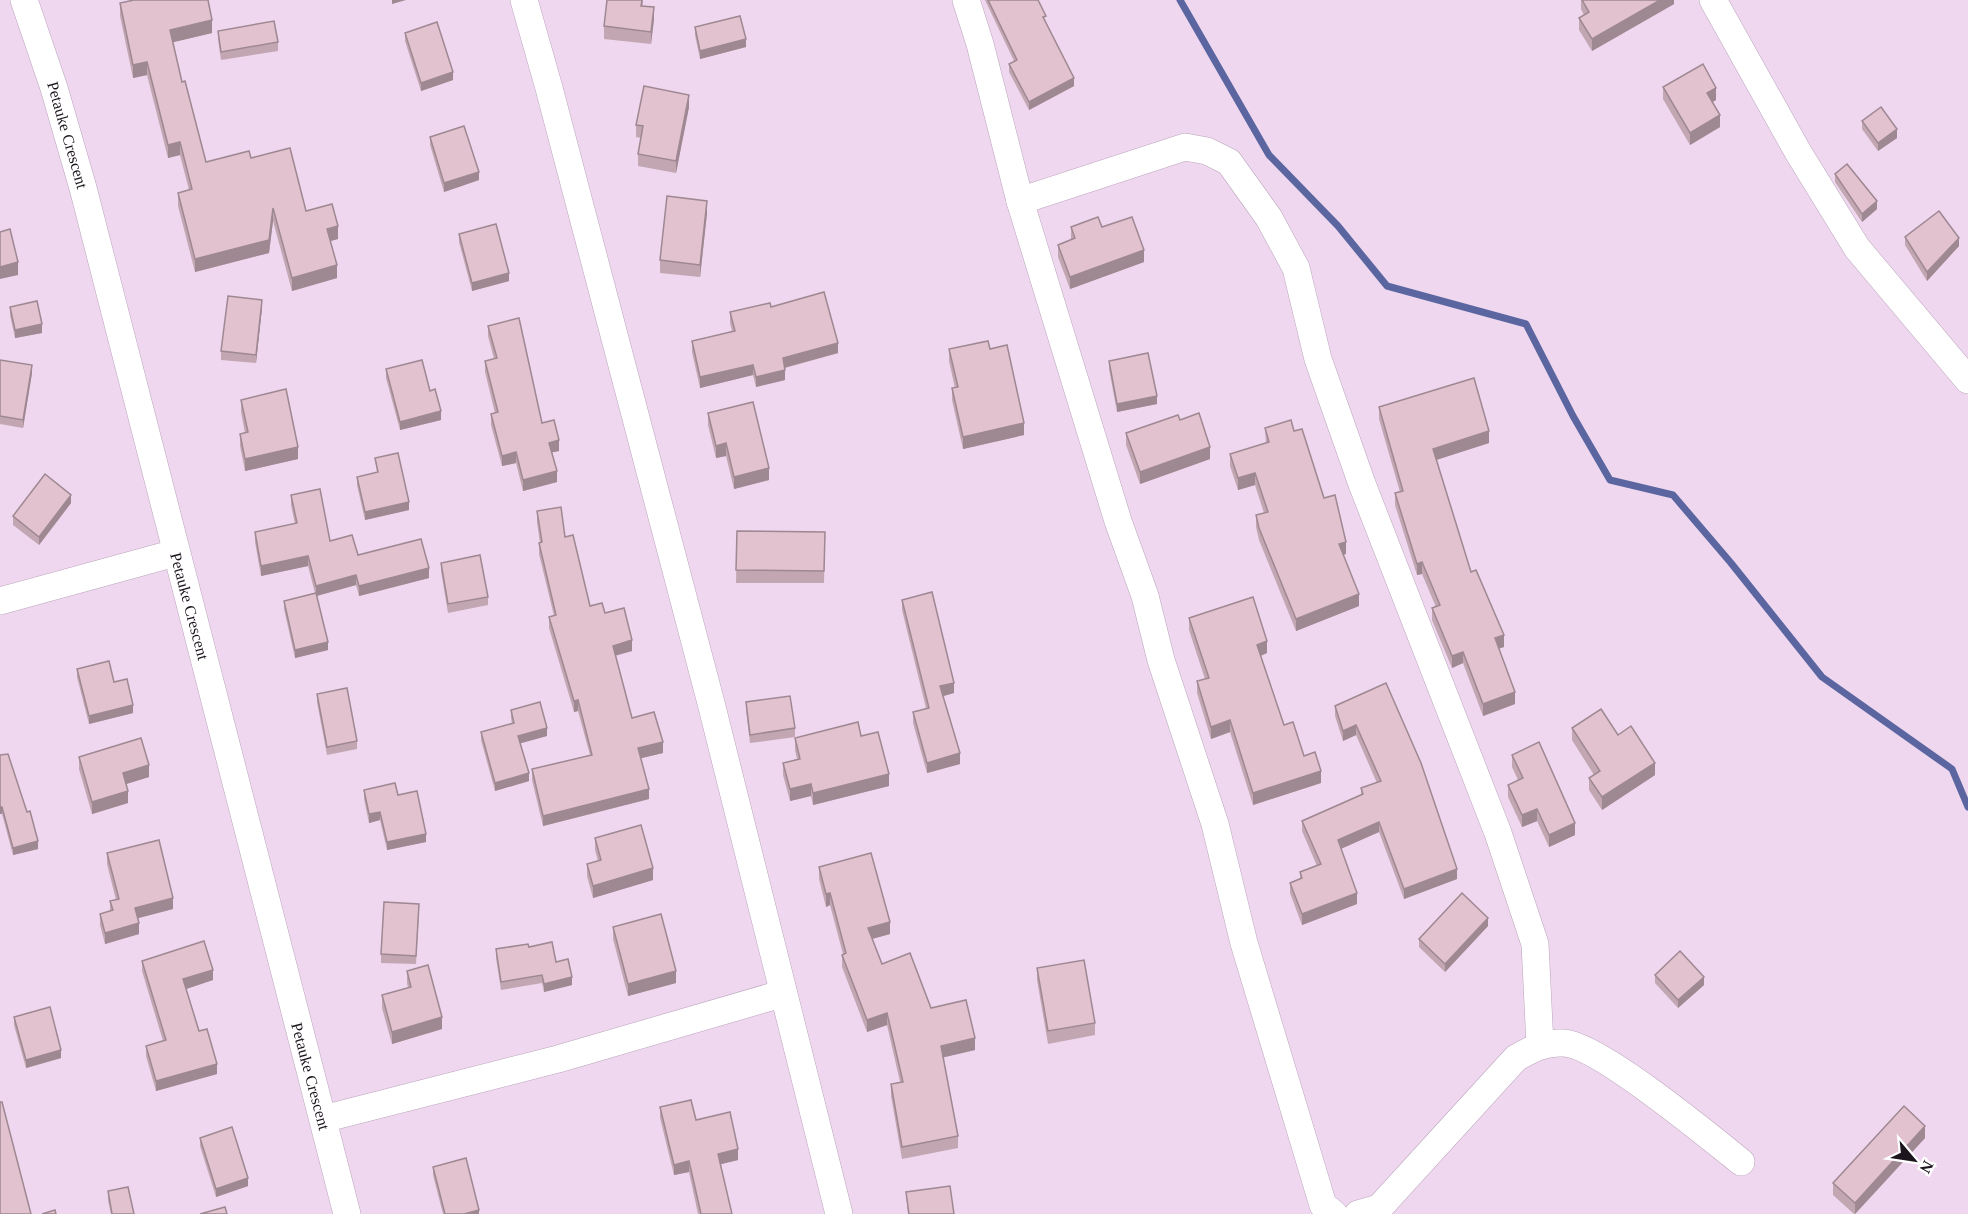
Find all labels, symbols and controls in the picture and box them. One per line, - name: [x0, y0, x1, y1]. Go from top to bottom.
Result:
- street label: Petauke Crescent: [44, 80, 91, 191]
- street label: Petauke Crescent: [167, 551, 212, 662]
- street label: Petauke Crescent: [288, 1021, 333, 1132]
- north arrow: [1884, 1130, 1944, 1190]
- text: N: [1916, 1158, 1937, 1177]

